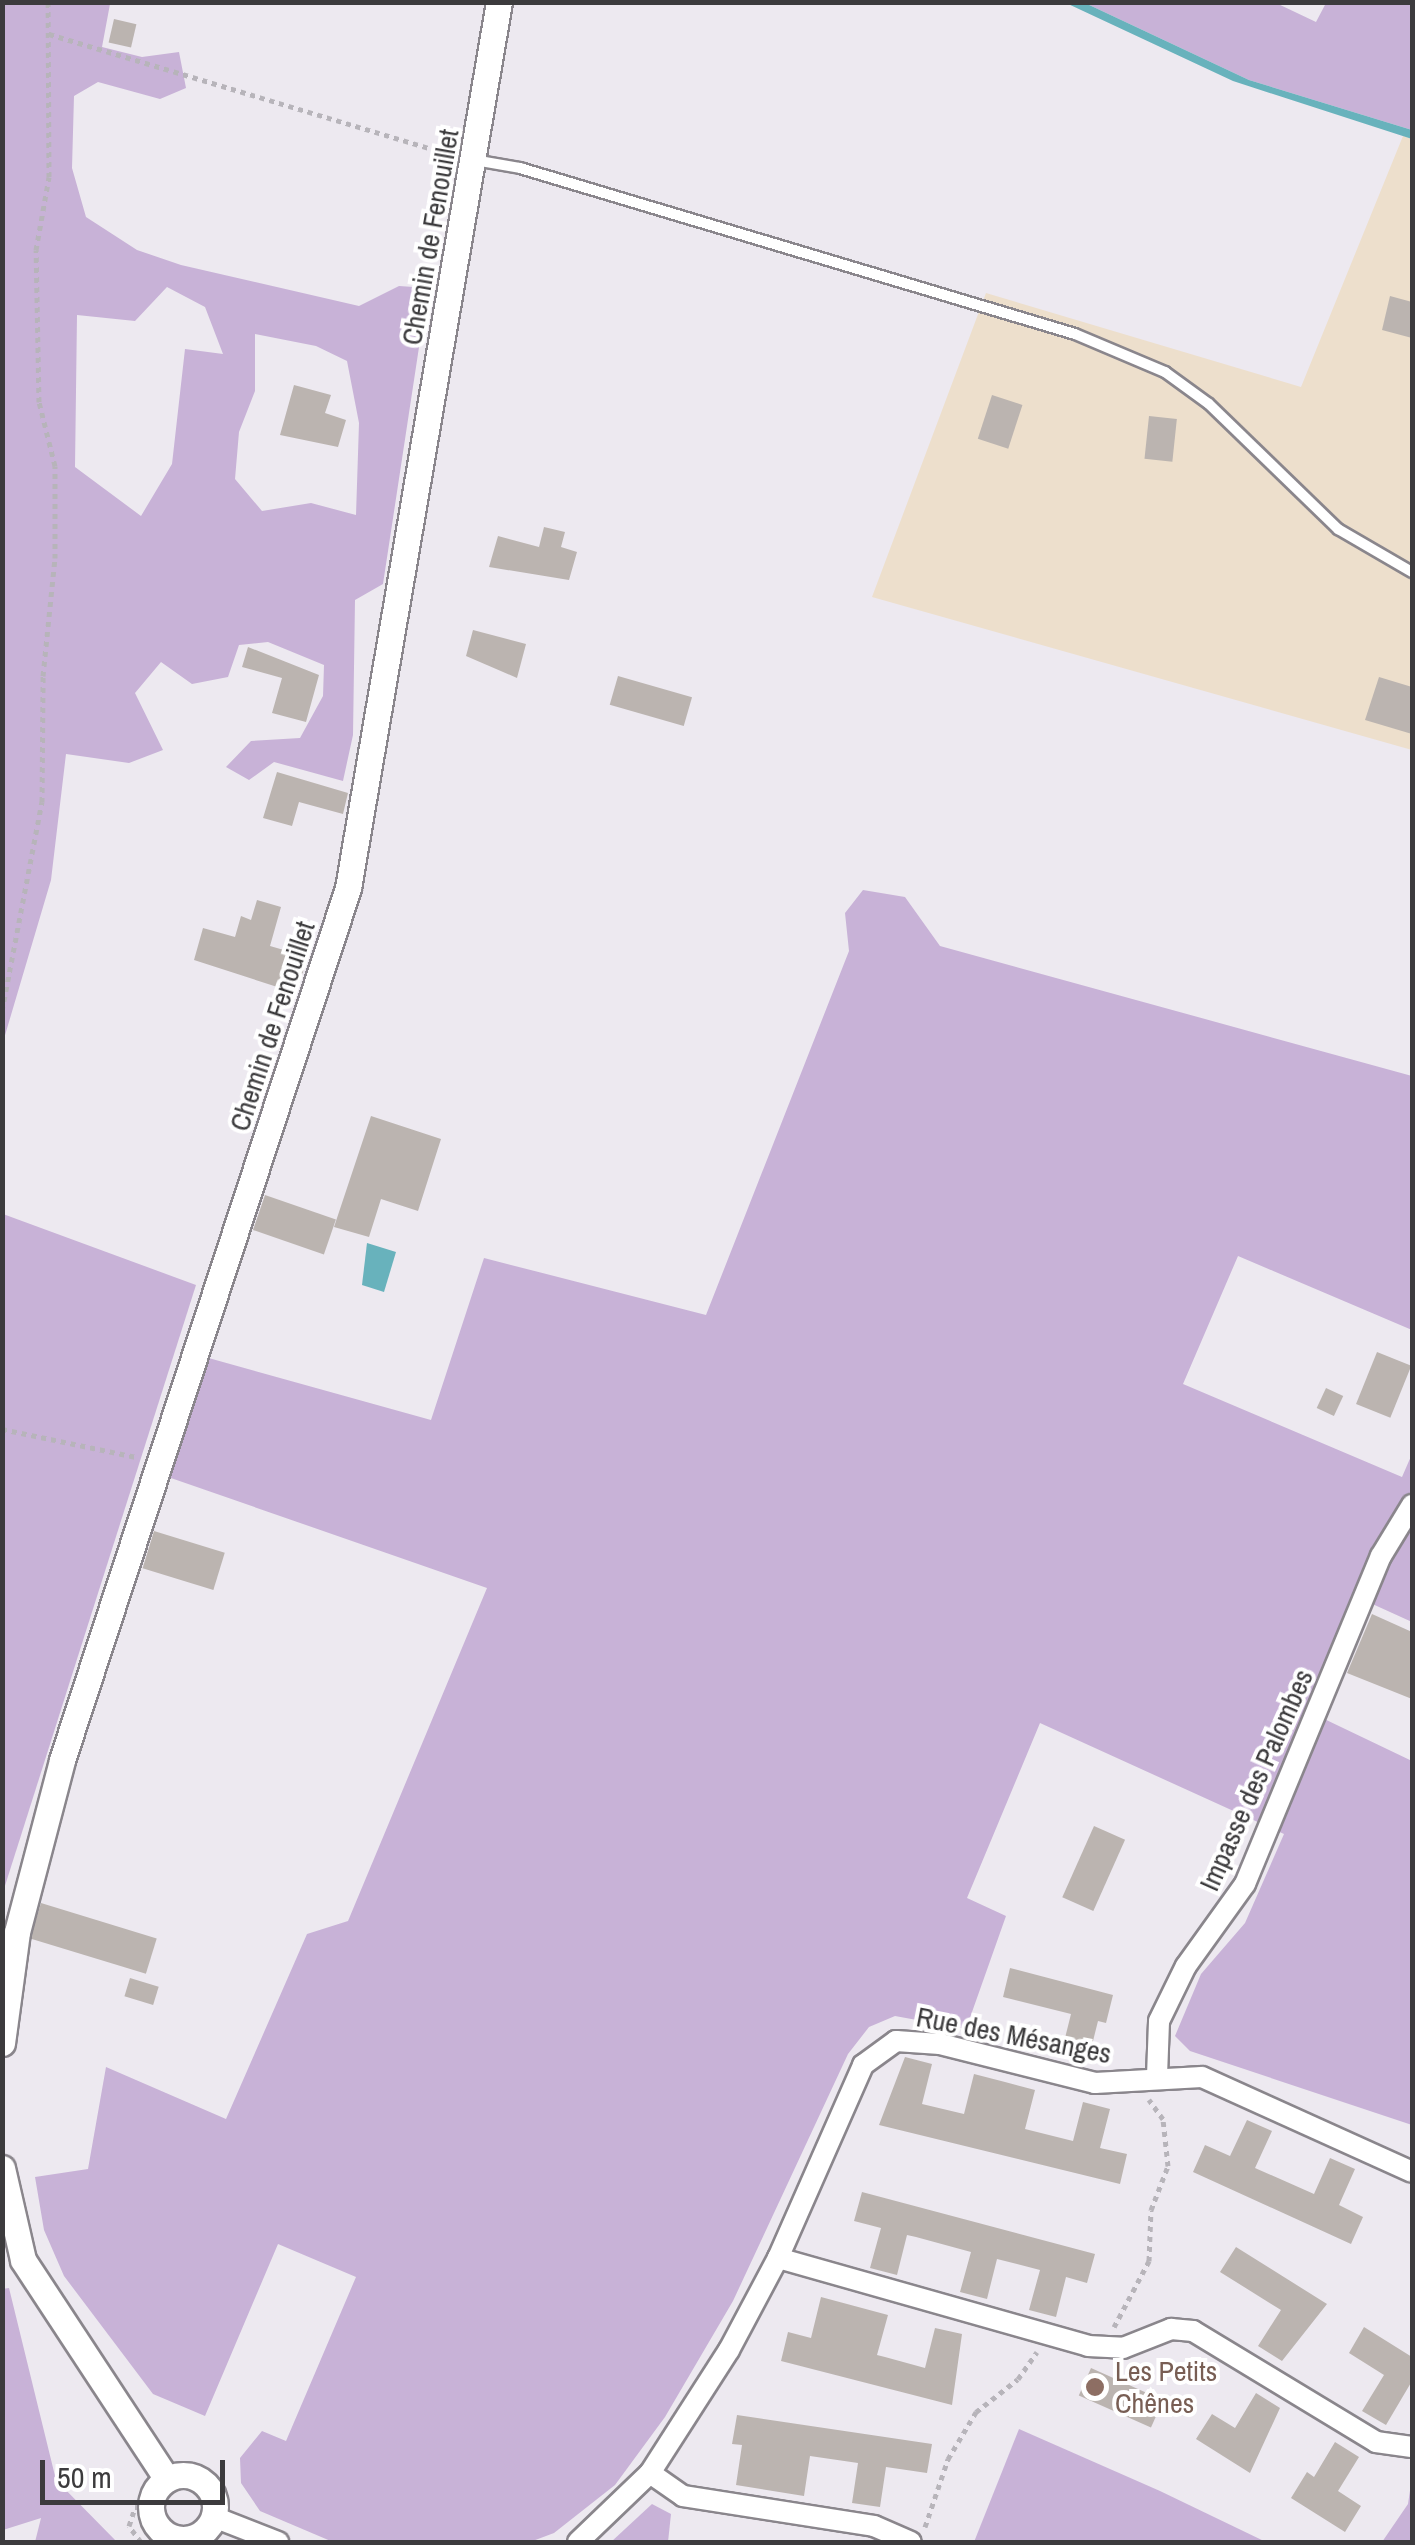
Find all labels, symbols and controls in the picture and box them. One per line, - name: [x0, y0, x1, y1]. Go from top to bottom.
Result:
- street label: Chemin de Fenouillet: [394, 127, 466, 347]
- street label: Chemin de Fenouillet: [222, 917, 322, 1135]
- street label: Impasse des Palombes: [1192, 1664, 1320, 1896]
- street label: Rue des Mésanges: [914, 2000, 1114, 2070]
- place label: Les Petits Chênes: [1115, 2354, 1217, 2420]
- marker: Les Petits Chênes: [1084, 2376, 1106, 2398]
- scale bar: [45, 2440, 230, 2502]
- text: 50 m: [57, 2457, 112, 2497]

